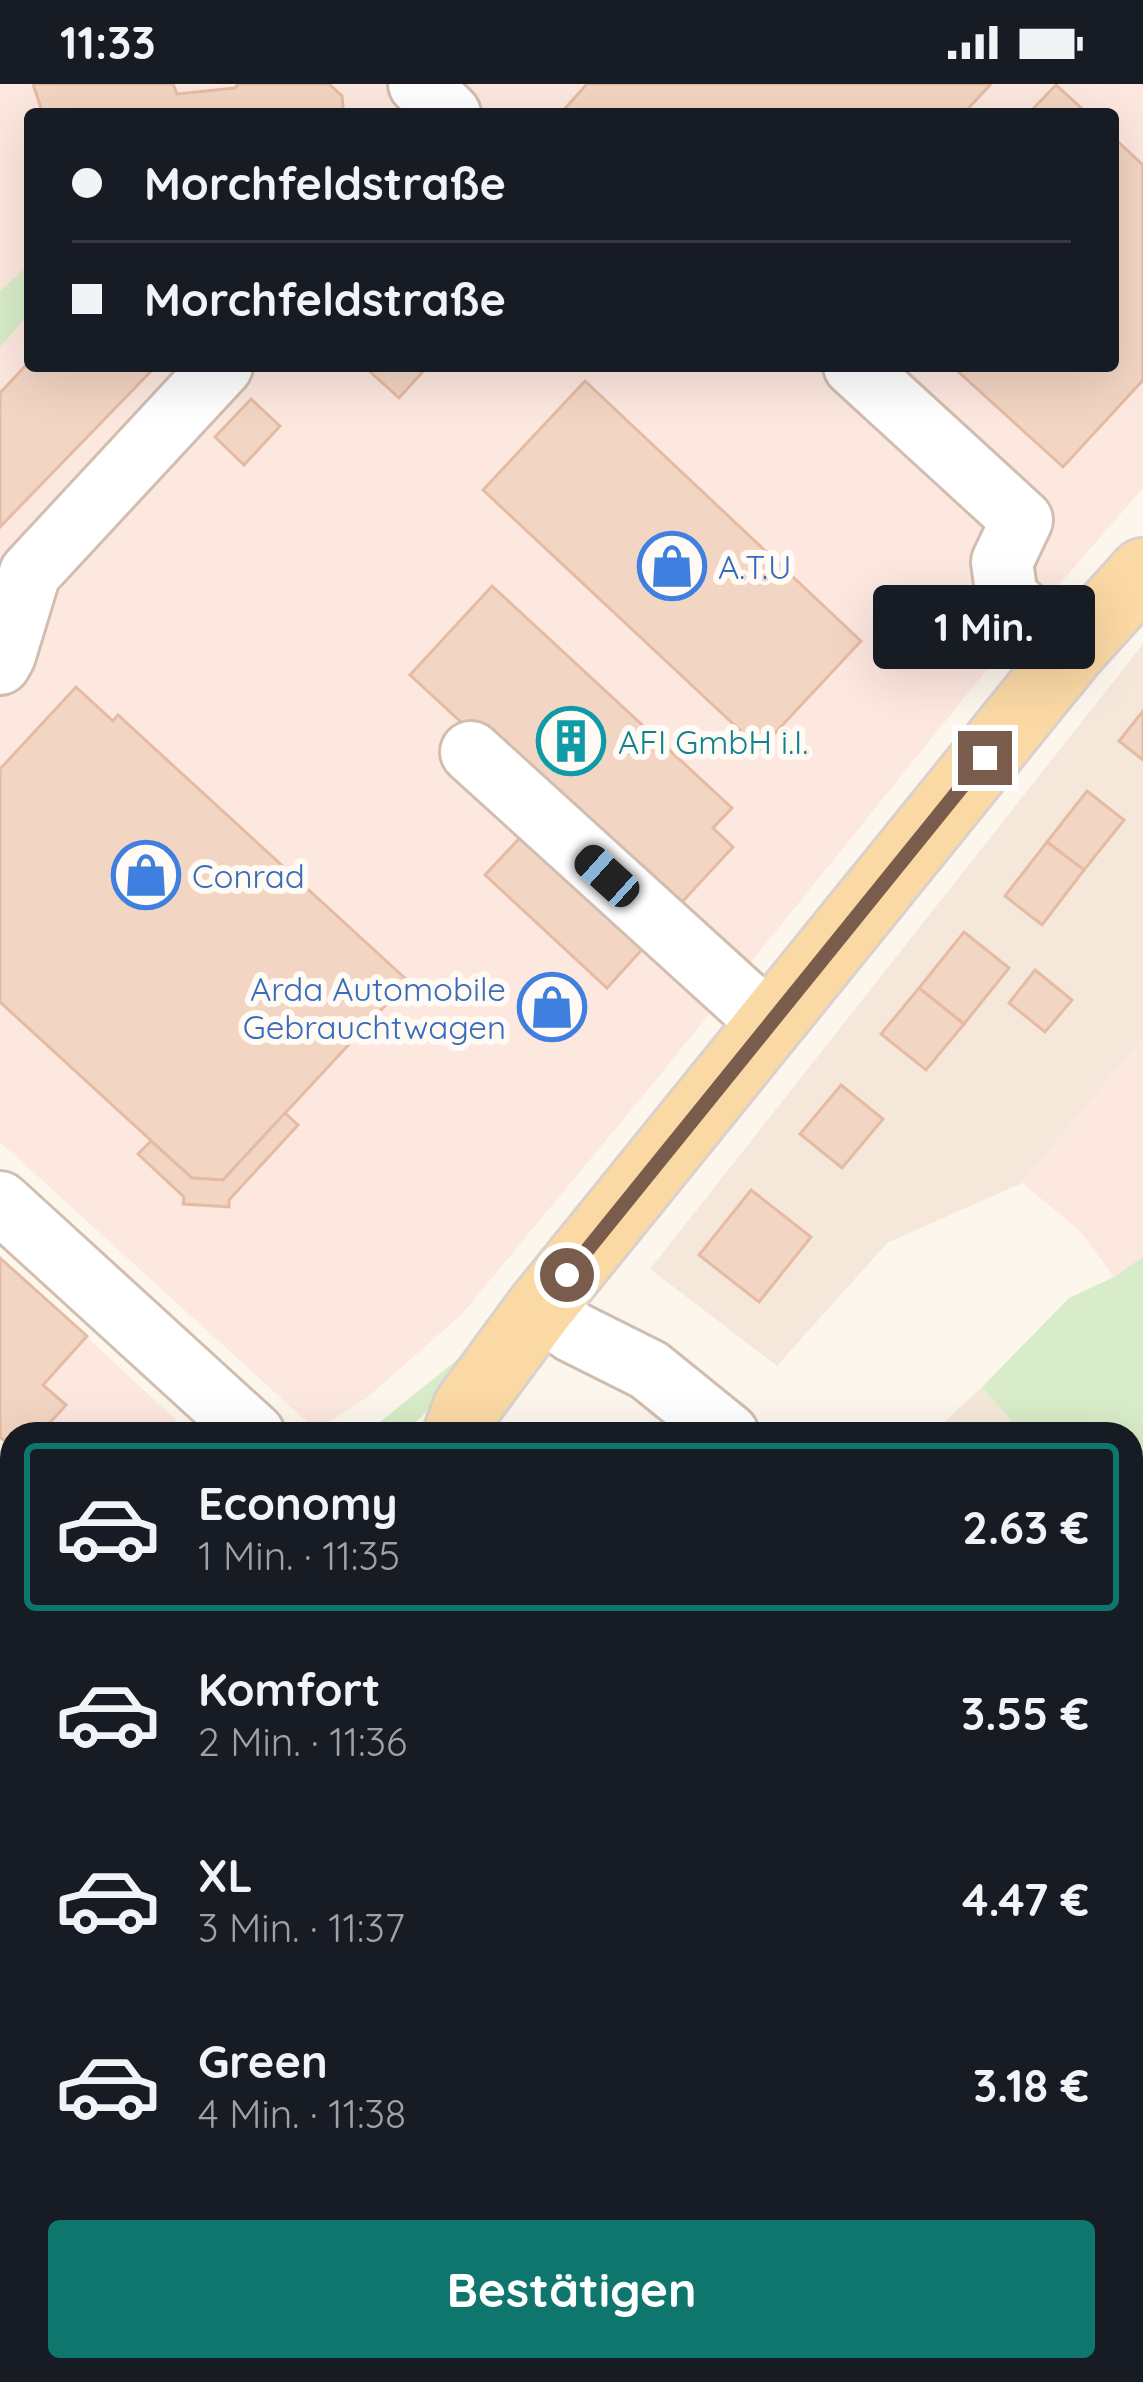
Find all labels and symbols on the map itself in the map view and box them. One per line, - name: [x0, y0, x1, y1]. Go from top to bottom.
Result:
- shop icon: A.T.U: [637, 531, 707, 601]
- place label: A.T.U: [718, 546, 791, 587]
- callout: 1 Min.: [874, 584, 1096, 668]
- building icon: AFI GmbH i.I.: [536, 706, 606, 776]
- place label: AFI GmbH i.I.: [618, 721, 808, 762]
- route end: [958, 731, 1012, 785]
- car: [568, 839, 646, 913]
- shop icon: Conrad: [111, 840, 181, 910]
- place label: Conrad: [192, 855, 305, 896]
- place label: Arda Automobile Gebrauchtwagen: [243, 968, 506, 1047]
- shop icon: Arda Automobile Gebrauchtwagen: [517, 972, 587, 1042]
- route start: [540, 1248, 594, 1302]

